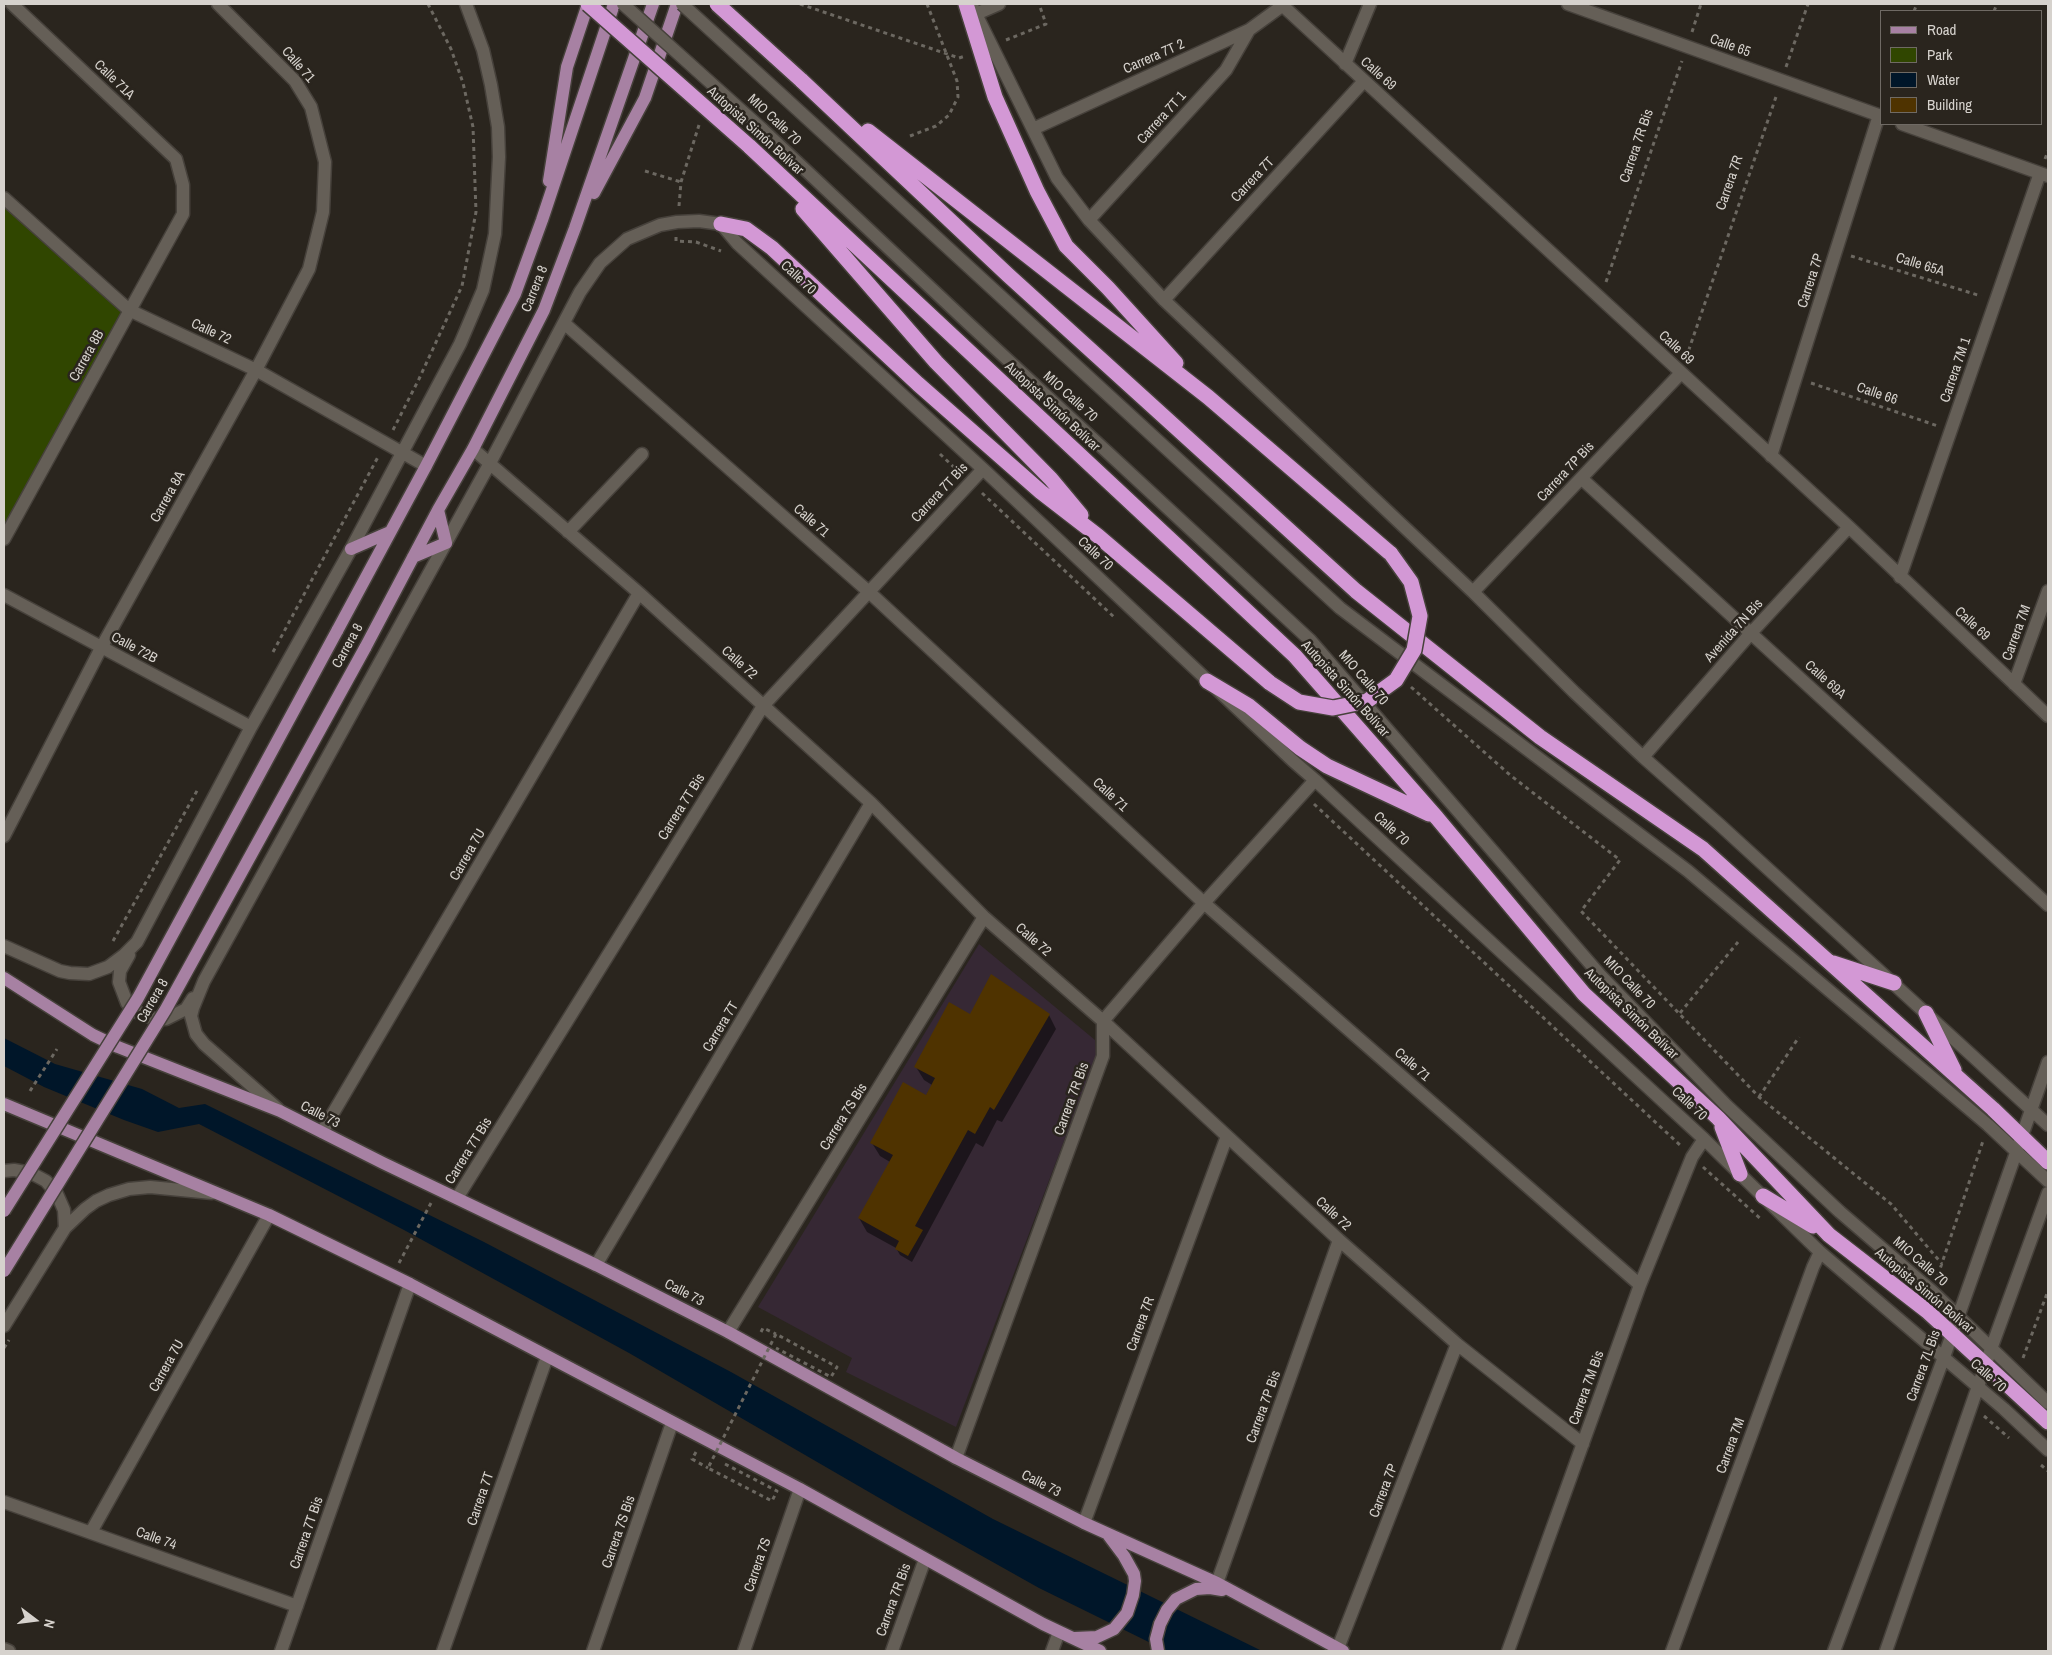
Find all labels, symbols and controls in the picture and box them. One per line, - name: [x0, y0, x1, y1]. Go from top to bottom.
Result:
- legend: [1880, 10, 2042, 125]
- text: Road: [1927, 19, 1956, 40]
- street label: Calle 65: [1707, 31, 1753, 61]
- street label: Carrera 7T 2: [1121, 36, 1187, 78]
- street label: Calle 71: [278, 44, 318, 86]
- text: Park: [1927, 44, 1952, 65]
- street label: Calle 69: [1357, 54, 1399, 94]
- street label: Calle 71A: [90, 57, 138, 103]
- text: Water: [1927, 69, 1959, 90]
- street label: Autopista Simón Bolívar: [703, 83, 807, 179]
- street label: Carrera 7T 1: [1134, 88, 1190, 148]
- street label: MIO Calle 70: [744, 91, 804, 149]
- text: Building: [1927, 94, 1972, 115]
- street label: Carrera 7R Bis: [1617, 107, 1657, 185]
- street label: Carrera 7R: [1713, 153, 1747, 213]
- street label: Carrera 7T: [1228, 154, 1278, 206]
- street label: Calle 65A: [1894, 250, 1946, 280]
- street label: Carrera 7P: [1794, 252, 1828, 310]
- street label: Calle 70: [777, 257, 819, 299]
- street label: Carrera 8: [518, 263, 552, 315]
- street label: Calle 72: [188, 315, 234, 349]
- street label: Carrera 8B: [66, 327, 108, 385]
- street label: Calle 69: [1655, 327, 1697, 369]
- street label: Carrera 7M 1: [1937, 335, 1975, 405]
- street label: Autopista Simón Bolívar: [1001, 359, 1103, 455]
- street label: MIO Calle 70: [1039, 368, 1101, 426]
- street label: Calle 66: [1854, 379, 1900, 409]
- street label: Carrera 7P Bis: [1534, 439, 1598, 505]
- street label: Carrera 7T Bis: [908, 460, 972, 526]
- street label: Carrera 8A: [147, 468, 189, 526]
- street label: Calle 71: [790, 501, 832, 541]
- street label: Calle 70: [1074, 533, 1116, 575]
- street label: Avenida 7N Bis: [1701, 596, 1767, 666]
- street label: Calle 69: [1951, 603, 1993, 645]
- street label: Carrera 7M: [1999, 603, 2035, 663]
- street label: Carrera 8: [329, 621, 367, 671]
- street label: Calle 72B: [108, 629, 160, 667]
- street label: Autopista Simón Bolívar: [1297, 637, 1393, 741]
- street label: Calle 72: [718, 643, 760, 683]
- street label: MIO Calle 70: [1335, 647, 1391, 709]
- street label: Calle 69A: [1801, 657, 1849, 703]
- street label: Carrera 7T Bis: [655, 771, 709, 843]
- street label: Calle 71: [1089, 774, 1131, 816]
- street label: Calle 70: [1370, 808, 1412, 850]
- street label: Carrera 7U: [447, 826, 489, 884]
- street label: Calle 72: [1012, 920, 1054, 960]
- street label: MIO Calle 70: [1600, 953, 1658, 1013]
- street label: Autopista Simón Bolívar: [1581, 965, 1681, 1063]
- street label: Carrera 8: [134, 976, 172, 1026]
- street label: Carrera 7T: [700, 999, 742, 1055]
- street label: Calle 71: [1391, 1045, 1433, 1085]
- street label: Carrera 7R Bis: [1051, 1060, 1093, 1138]
- street label: Carrera 7S Bis: [817, 1080, 871, 1154]
- street label: Calle 70: [1668, 1083, 1710, 1125]
- street label: Calle 73: [297, 1098, 343, 1132]
- street label: Carrera 7T Bis: [442, 1115, 496, 1187]
- street label: Calle 72: [1312, 1193, 1354, 1235]
- street label: MIO Calle 70: [1889, 1234, 1951, 1290]
- street label: Autopista Simón Bolívar: [1871, 1245, 1977, 1337]
- street label: Calle 73: [661, 1276, 707, 1310]
- street label: Carrera 7R: [1123, 1294, 1159, 1354]
- street label: Carrera 7L Bis: [1903, 1328, 1945, 1404]
- street label: Carrera 7U: [146, 1337, 188, 1395]
- street label: Carrera 7M Bis: [1566, 1349, 1608, 1427]
- street label: Calle 70: [1967, 1356, 2009, 1396]
- street label: Carrera 7P Bis: [1243, 1368, 1285, 1446]
- street label: Carrera 7M: [1713, 1416, 1749, 1476]
- street label: Carrera 7P: [1366, 1462, 1402, 1520]
- street label: Calle 73: [1018, 1467, 1064, 1501]
- street label: Carrera 7T: [464, 1470, 498, 1528]
- street label: Carrera 7S Bis: [599, 1493, 639, 1571]
- street label: Carrera 7T Bis: [287, 1495, 327, 1571]
- street label: Calle 74: [133, 1524, 179, 1554]
- street label: Carrera 7S: [741, 1536, 775, 1594]
- street label: Carrera 7R Bis: [873, 1561, 915, 1639]
- north arrow: [10, 1595, 60, 1645]
- text: N: [40, 1618, 59, 1630]

